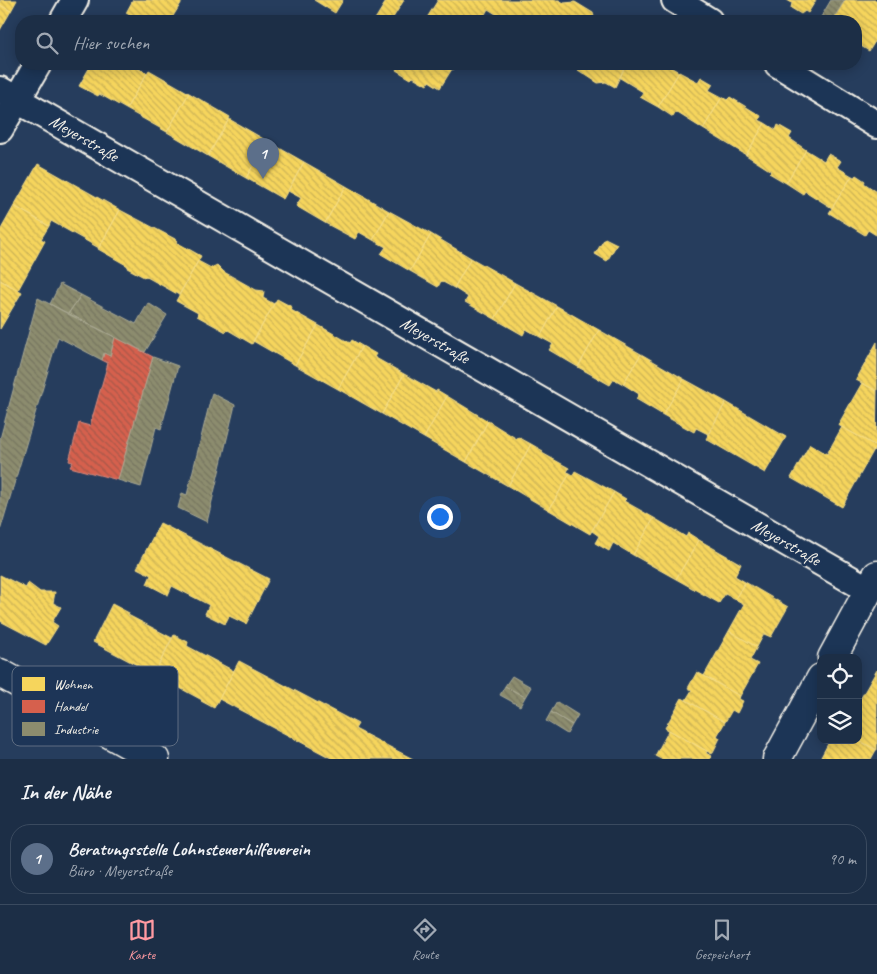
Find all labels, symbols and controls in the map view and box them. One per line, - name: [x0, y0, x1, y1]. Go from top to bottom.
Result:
- search box: [15, 15, 862, 70]
- icon: search: [33, 29, 61, 57]
- text: Hier suchen: [73, 31, 149, 55]
- street label: Meyerstraße: [45, 109, 124, 167]
- pin: 1: [247, 138, 279, 179]
- street label: Meyerstraße: [396, 311, 475, 369]
- your location: [427, 504, 453, 530]
- street label: Meyerstraße: [747, 513, 826, 571]
- map controls: [817, 654, 862, 744]
- button: locate: [817, 654, 862, 699]
- legend: [12, 666, 178, 746]
- text: Wohnen: [54, 676, 93, 693]
- text: Handel: [54, 698, 89, 715]
- button: layers: [817, 699, 862, 744]
- text: Industrie: [54, 721, 100, 738]
- text: In der Nähe: [20, 779, 110, 805]
- text: Beratungsstelle Lohnsteuerhilfeverein: [68, 837, 310, 861]
- text: 1: [33, 849, 41, 869]
- text: 90 m: [829, 849, 856, 869]
- text: Büro · Meyerstraße: [68, 861, 172, 881]
- tab: Karte: [128, 916, 156, 963]
- tab: Route: [411, 916, 439, 963]
- tab: Gespeichert: [695, 916, 749, 963]

